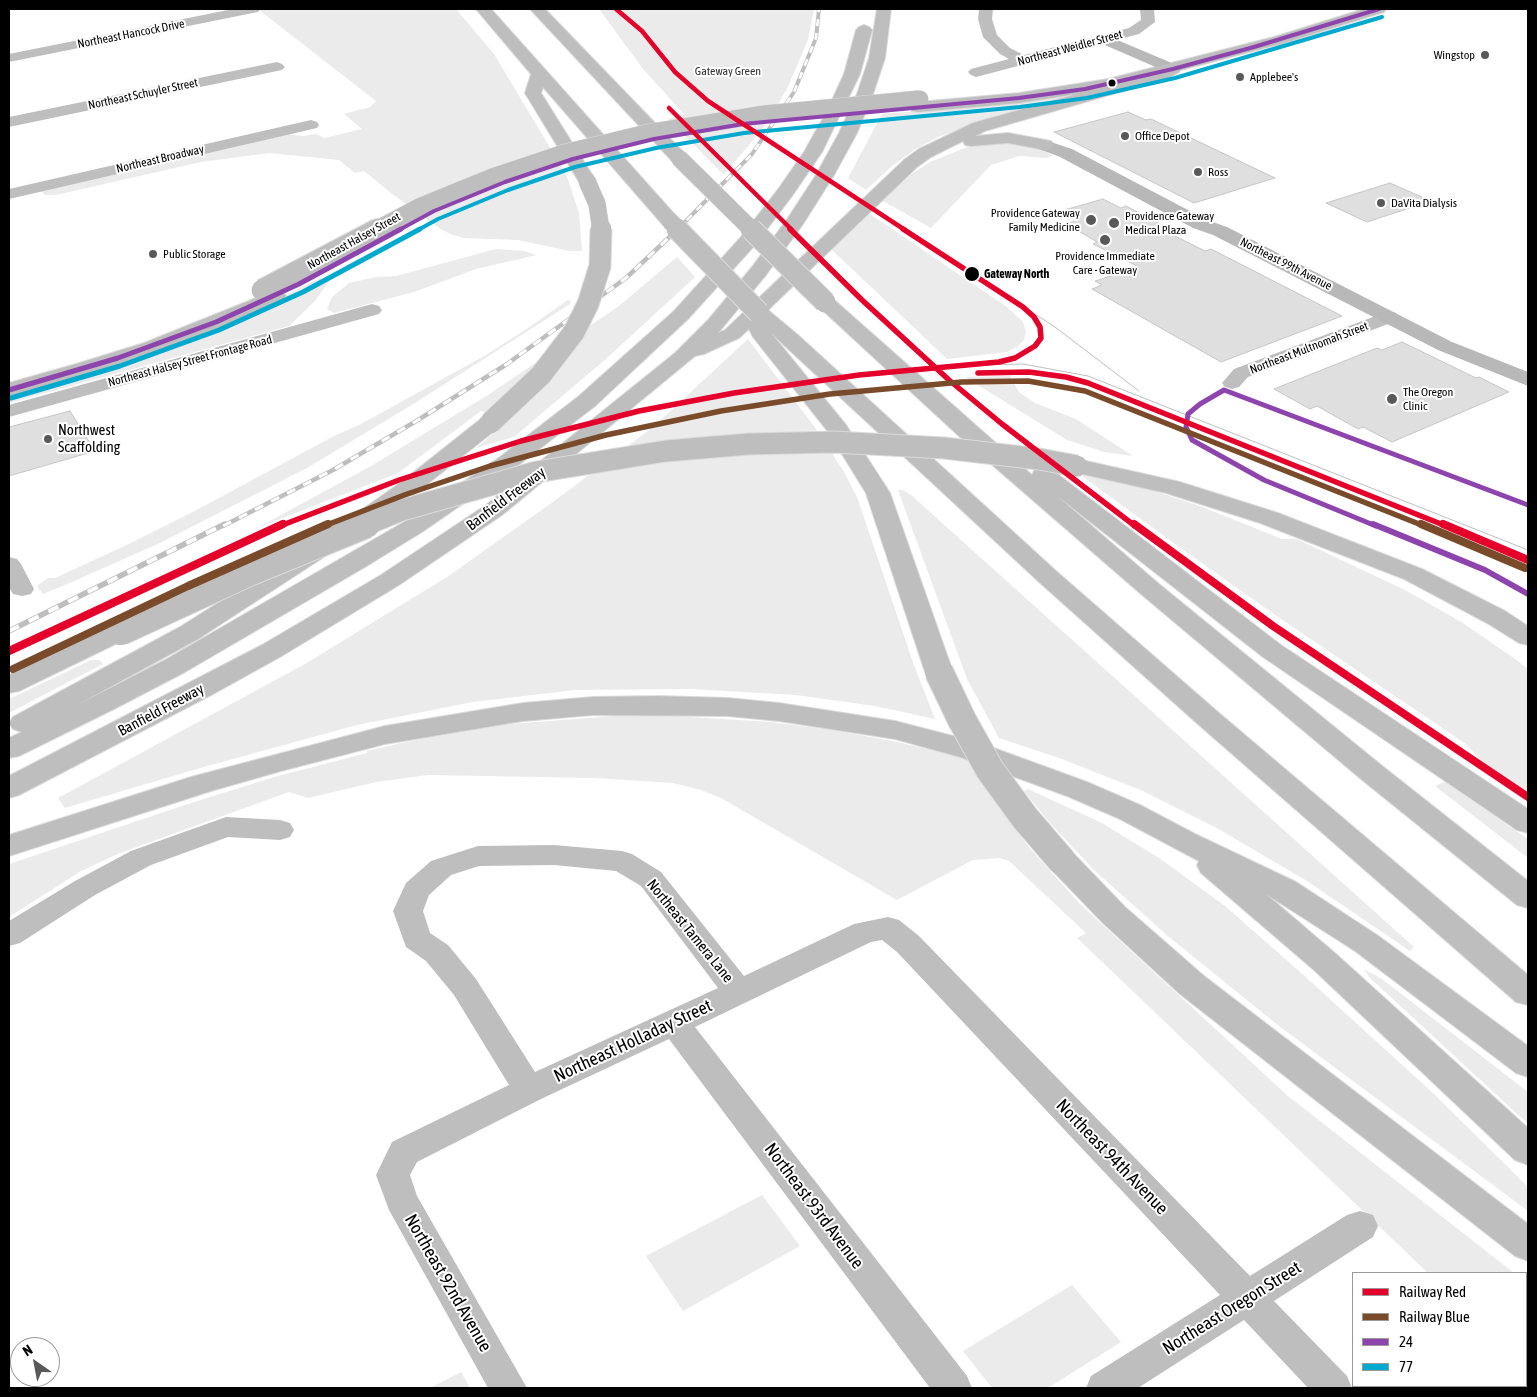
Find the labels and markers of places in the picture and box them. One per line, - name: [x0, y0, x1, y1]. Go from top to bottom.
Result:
- place label: Wingstop: [1434, 48, 1475, 62]
- marker: Wingstop: [1479, 49, 1491, 61]
- place label: Applebee's: [1250, 70, 1298, 84]
- marker: Applebee's: [1234, 71, 1246, 83]
- unlabelled marker: [1107, 78, 1117, 88]
- place label: Office Depot: [1135, 129, 1190, 143]
- marker: Office Depot: [1119, 130, 1131, 142]
- place label: Ross: [1208, 165, 1228, 179]
- marker: Ross: [1192, 166, 1204, 178]
- place label: DaVita Dialysis: [1391, 196, 1457, 210]
- marker: DaVita Dialysis: [1375, 197, 1387, 209]
- place label: Providence Gateway Family Medicine: [991, 206, 1080, 234]
- place label: Providence Gateway Medical Plaza: [1125, 209, 1214, 237]
- marker: Providence Gateway Family Medicine: [1084, 213, 1098, 227]
- marker: Providence Gateway Medical Plaza: [1107, 216, 1121, 230]
- marker: Providence Immediate Care - Gateway: [1098, 233, 1112, 247]
- place label: Public Storage: [163, 247, 226, 261]
- marker: Public Storage: [147, 248, 159, 260]
- place label: Providence Immediate Care - Gateway: [1055, 249, 1155, 277]
- marker: Gateway North: [963, 265, 981, 283]
- place label: Gateway North: [984, 267, 1049, 281]
- place label: The Oregon Clinic: [1403, 385, 1453, 413]
- marker: The Oregon Clinic: [1385, 392, 1399, 406]
- place label: Northwest Scaffolding: [58, 421, 120, 456]
- marker: Northwest Scaffolding: [42, 433, 54, 445]

